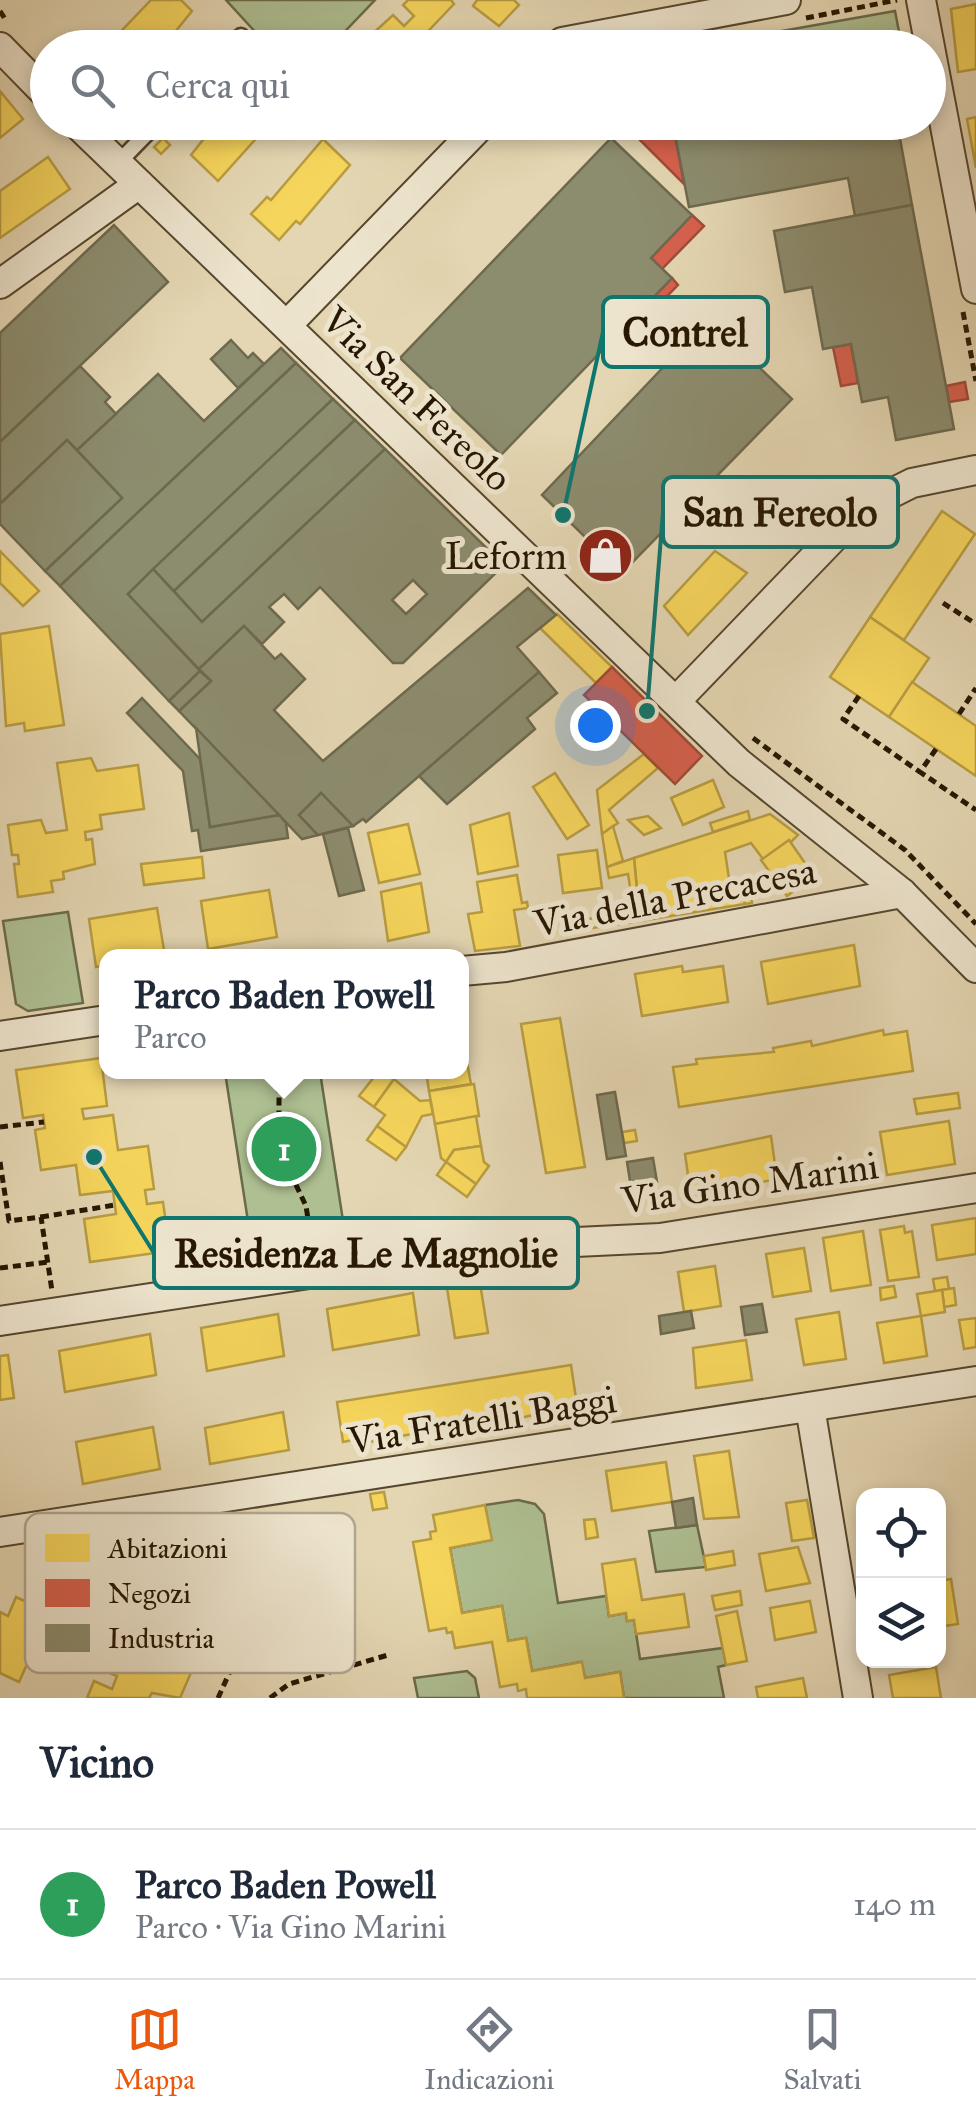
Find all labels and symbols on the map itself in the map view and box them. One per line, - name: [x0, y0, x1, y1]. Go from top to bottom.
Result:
- street label: Via San Fereolo: [312, 296, 522, 501]
- callout: Contrel: [603, 297, 768, 367]
- text: Contrel: [622, 308, 749, 357]
- callout: San Fereolo: [663, 477, 898, 547]
- text: San Fereolo: [683, 488, 877, 537]
- shop icon: Leform: [576, 526, 636, 586]
- place label: Leform: [445, 533, 567, 579]
- your location: [570, 700, 621, 751]
- street label: Via della Precacesa: [529, 847, 821, 947]
- pin: 1: [252, 1112, 316, 1186]
- street label: Via Gino Marini: [618, 1142, 881, 1224]
- callout: Residenza Le Magnolie: [154, 1218, 578, 1288]
- text: Residenza Le Magnolie: [174, 1229, 558, 1278]
- street label: Via Fratelli Baggi: [344, 1376, 619, 1464]
- legend: [25, 1513, 355, 1673]
- text: Abitazioni: [107, 1531, 228, 1566]
- text: Negozi: [108, 1576, 191, 1611]
- text: Industria: [108, 1621, 214, 1656]

